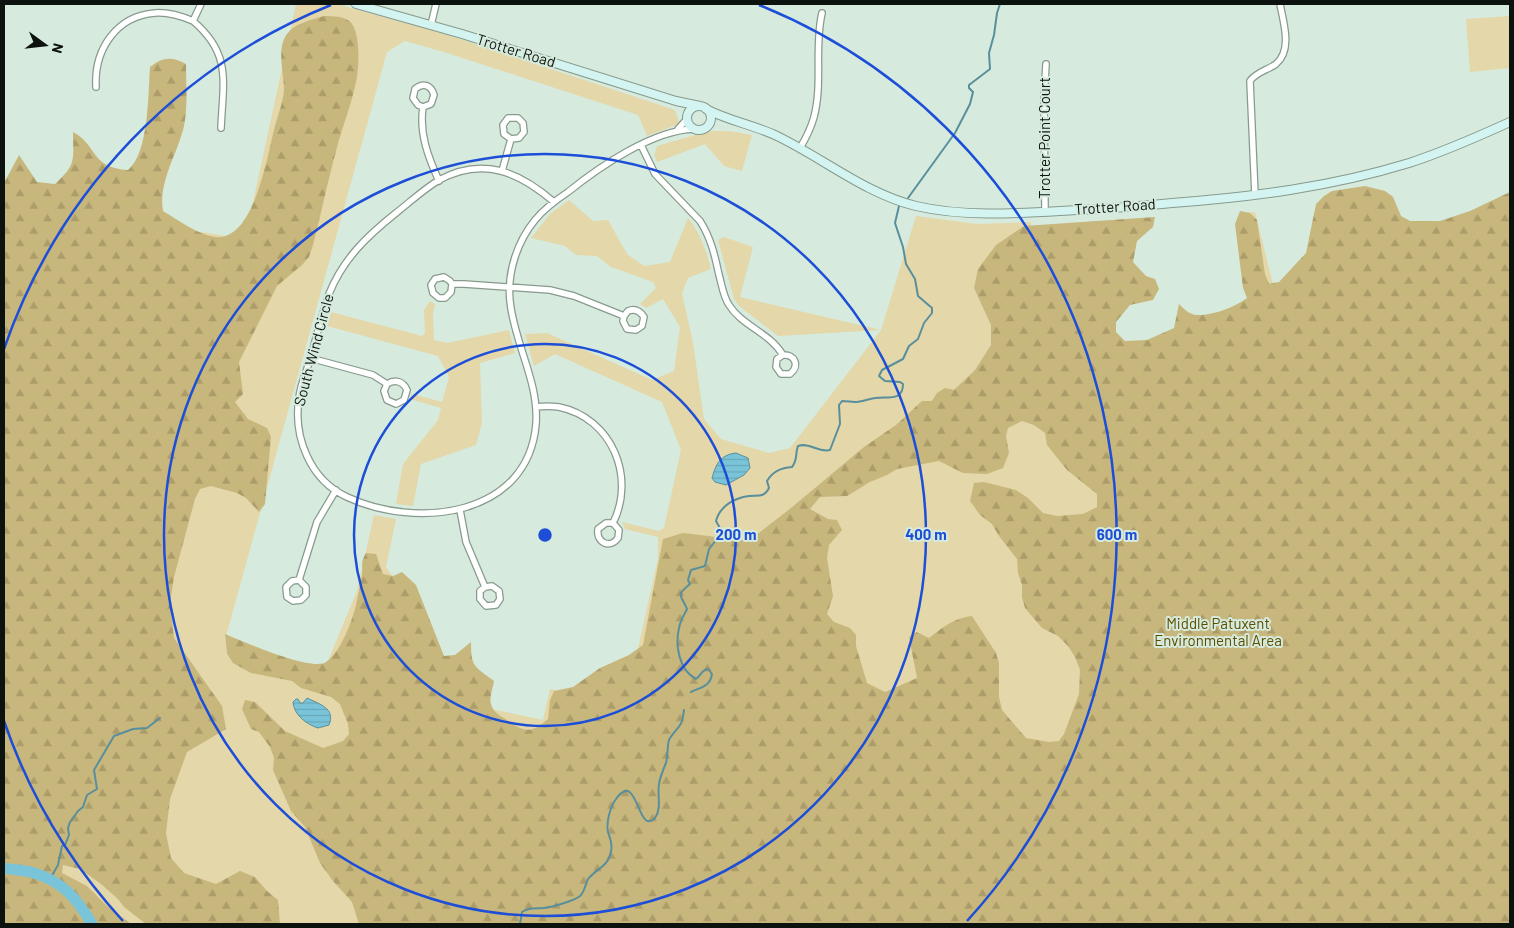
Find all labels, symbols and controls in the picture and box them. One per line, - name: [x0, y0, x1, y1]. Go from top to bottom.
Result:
- north arrow: [20, 20, 70, 70]
- street label: Trotter Road: [475, 30, 558, 71]
- text: N: [49, 42, 67, 55]
- street label: Trotter Point Court: [1035, 77, 1053, 199]
- street label: Trotter Road: [1074, 194, 1156, 218]
- street label: South Wind Circle: [289, 292, 337, 408]
- text: 200 m: [715, 525, 757, 543]
- text: 400 m: [905, 525, 947, 543]
- text: 600 m: [1097, 525, 1137, 543]
- centre of rings: [536, 526, 554, 544]
- park label: Middle Patuxent Environmental Area: [1154, 614, 1282, 649]

